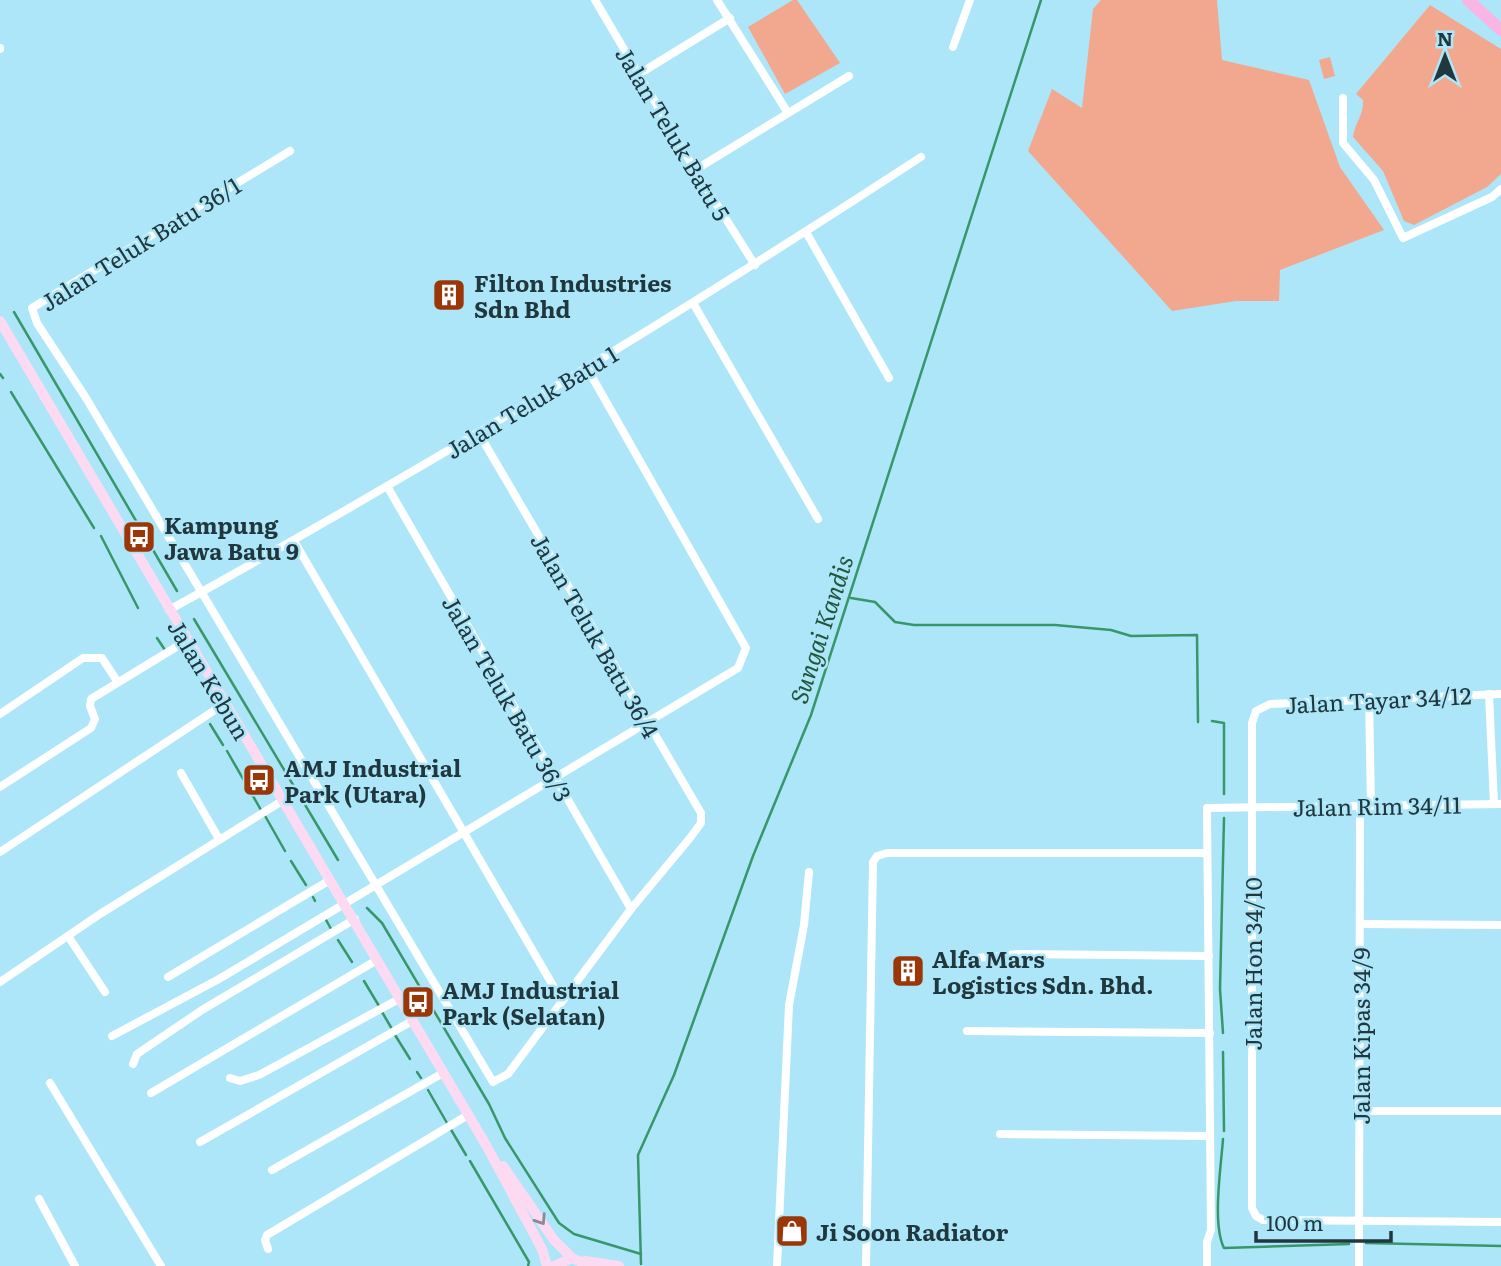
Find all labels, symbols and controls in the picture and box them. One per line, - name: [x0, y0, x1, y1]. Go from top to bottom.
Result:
- north arrow: [1410, 21, 1480, 91]
- text: N: [1437, 24, 1453, 52]
- street label: Jalan Teluk Batu 5: [608, 39, 740, 227]
- street label: Jalan Teluk Batu 36/1: [33, 167, 247, 319]
- place label: Filton Industries Sdn Bhd: [474, 265, 672, 325]
- building icon: Filton Industries Sdn Bhd: [430, 276, 468, 314]
- street label: Jalan Teluk Batu 1: [438, 336, 624, 466]
- place label: Kampung Jawa Batu 9: [164, 507, 299, 567]
- bus stop icon: Kampung Jawa Batu 9: [120, 518, 158, 556]
- street label: Jalan Teluk Batu 36/4: [523, 526, 669, 744]
- water label: Sungai Kandis: [780, 550, 860, 708]
- street label: Jalan Teluk Batu 36/3: [435, 588, 581, 808]
- street label: Jalan Kebun: [160, 612, 260, 746]
- street label: Jalan Tayar 34/12: [1284, 677, 1472, 721]
- place label: AMJ Industrial Park (Utara): [284, 750, 461, 810]
- bus stop icon: AMJ Industrial Park (Utara): [240, 761, 278, 799]
- street label: Jalan Rim 34/11: [1292, 787, 1462, 823]
- street label: Jalan Hon 34/10: [1235, 877, 1269, 1051]
- place label: Alfa Mars Logistics Sdn. Bhd.: [932, 941, 1154, 1001]
- street label: Jalan Kipas 34/9: [1343, 947, 1377, 1125]
- building icon: Alfa Mars Logistics Sdn. Bhd.: [889, 952, 927, 990]
- place label: AMJ Industrial Park (Selatan): [442, 972, 619, 1032]
- bus stop icon: AMJ Industrial Park (Selatan): [399, 983, 437, 1021]
- scale bar: [1256, 1200, 1391, 1244]
- text: 100 m: [1266, 1206, 1323, 1237]
- one-way arrow: [532, 1212, 545, 1225]
- shop icon: Ji Soon Radiator: [773, 1212, 811, 1250]
- place label: Ji Soon Radiator: [816, 1214, 1009, 1248]

